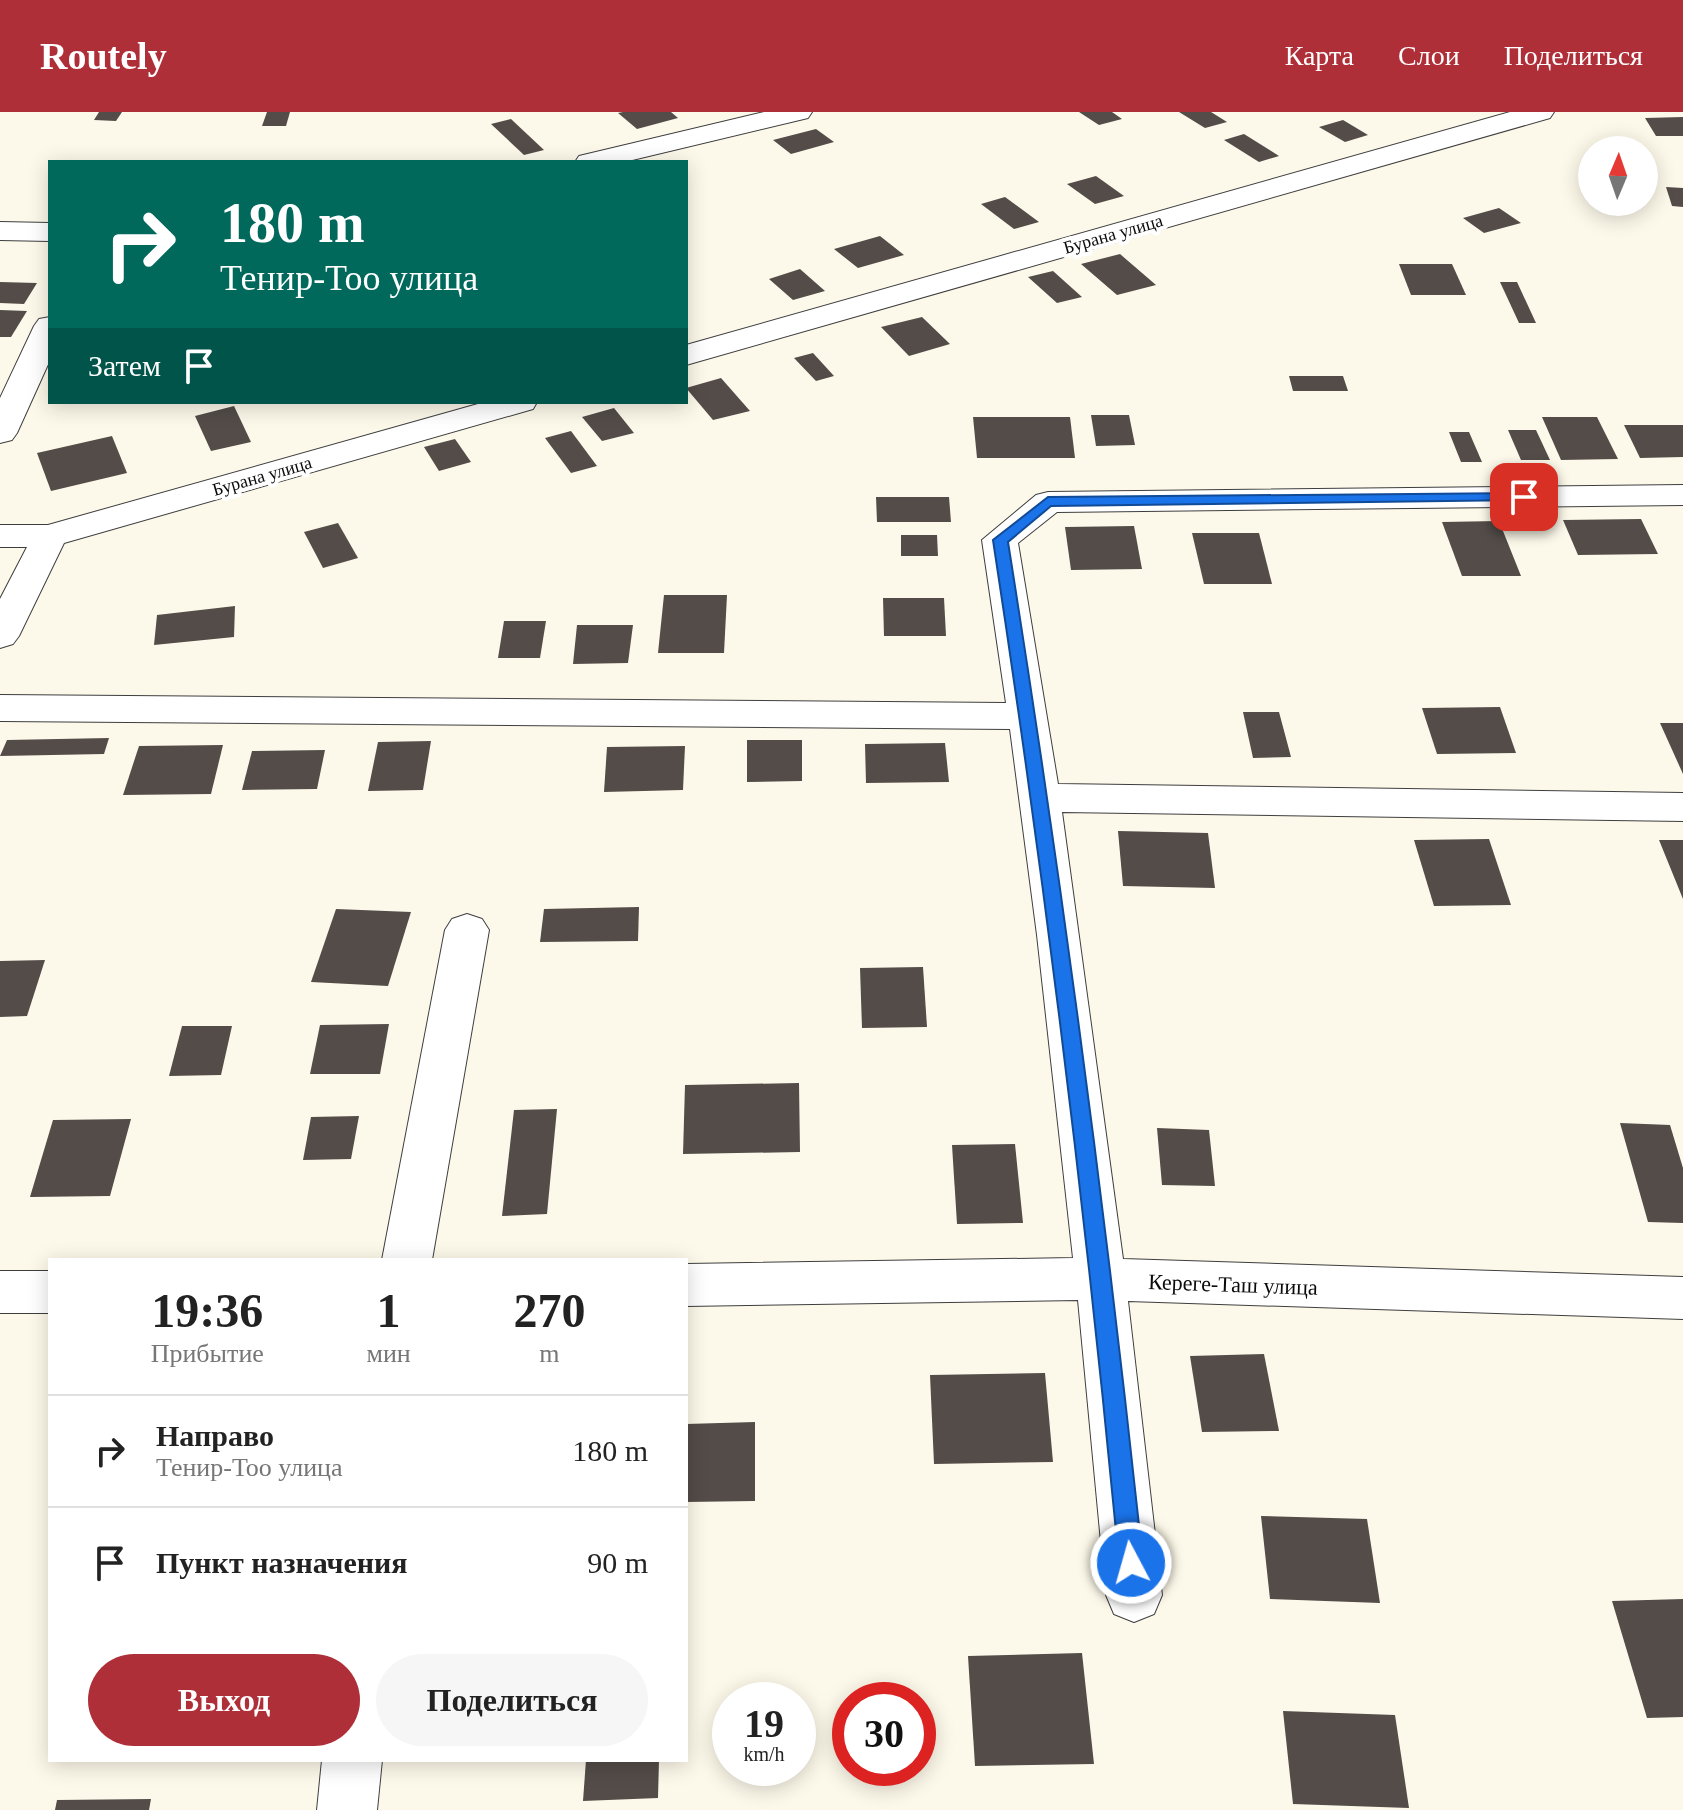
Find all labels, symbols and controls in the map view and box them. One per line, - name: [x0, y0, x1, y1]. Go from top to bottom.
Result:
- text: Routely: [40, 35, 167, 77]
- text: Карта: [1285, 40, 1354, 71]
- text: Слои: [1398, 40, 1460, 71]
- text: Поделиться: [1504, 40, 1643, 71]
- north arrow: [1578, 136, 1658, 216]
- map controls: [1578, 136, 1658, 216]
- icon: right: [88, 192, 192, 296]
- text: 180 m: [220, 192, 365, 254]
- street label: Бурана улица: [1061, 210, 1165, 258]
- text: Тенир-Тоо улица: [220, 258, 478, 298]
- icon: arrive: [177, 344, 221, 388]
- text: Затем: [88, 349, 161, 382]
- street label: Бурана улица: [210, 452, 314, 500]
- pin: [1490, 463, 1558, 531]
- icon: arrive: [1502, 475, 1546, 519]
- street label: Кереге-Таш улица: [1148, 1269, 1318, 1300]
- text: 19:36: [151, 1284, 263, 1337]
- text: 1: [377, 1284, 401, 1337]
- text: 270: [513, 1284, 585, 1337]
- text: Прибытие: [151, 1339, 264, 1368]
- text: мин: [366, 1339, 411, 1368]
- text: m: [539, 1339, 559, 1368]
- text: Направо: [156, 1419, 274, 1452]
- icon: right: [88, 1429, 132, 1473]
- text: 180 m: [572, 1434, 648, 1467]
- text: Тенир-Тоо улица: [156, 1453, 343, 1482]
- position arrow: [1089, 1521, 1173, 1605]
- icon: arrive: [88, 1541, 132, 1585]
- text: Пункт назначения: [156, 1546, 408, 1579]
- text: 90 m: [587, 1546, 648, 1579]
- button: Выход: [88, 1654, 360, 1746]
- button: Поделиться: [376, 1654, 648, 1746]
- speed limit sign: 30: [832, 1682, 936, 1786]
- text: 19: [744, 1701, 784, 1746]
- text: km/h: [743, 1743, 785, 1765]

